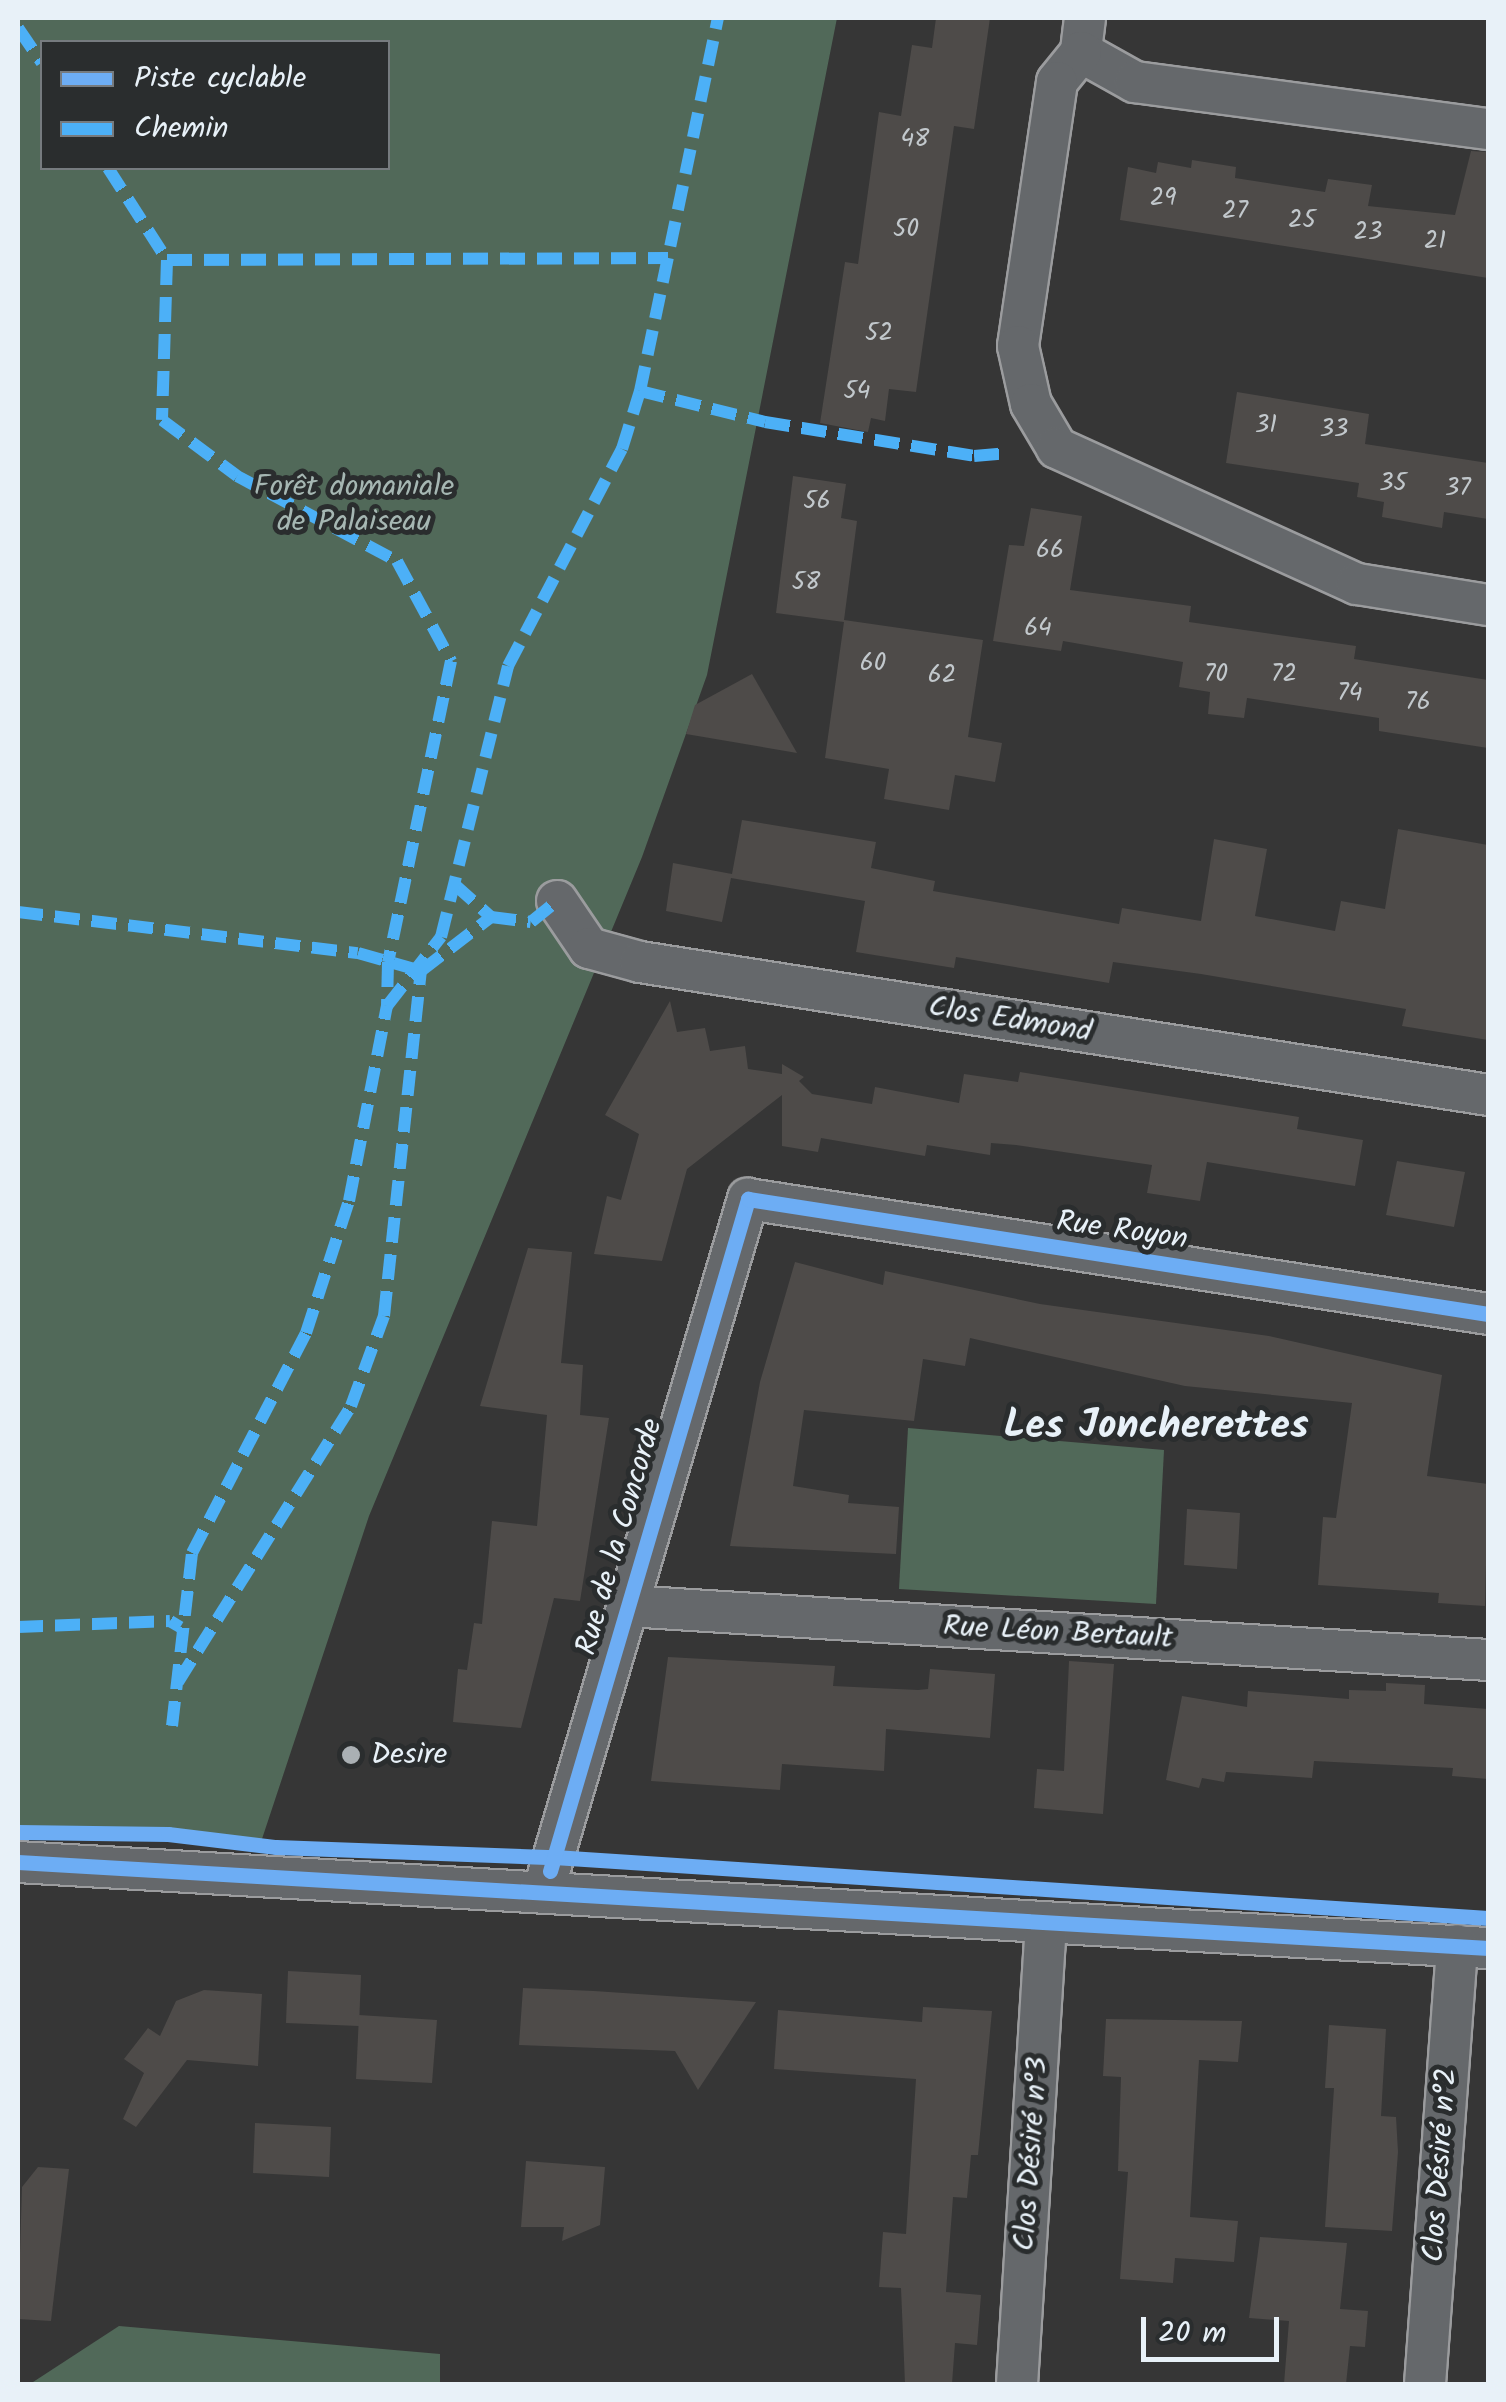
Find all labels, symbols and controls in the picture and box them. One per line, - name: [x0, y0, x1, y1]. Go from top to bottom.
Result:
- legend: [40, 40, 390, 170]
- text: Piste cyclable: [134, 55, 306, 103]
- text: Chemin: [134, 105, 229, 153]
- house number: 48: [901, 124, 929, 154]
- house number: 29: [1150, 183, 1176, 213]
- house number: 27: [1222, 196, 1248, 226]
- house number: 25: [1288, 205, 1316, 235]
- house number: 50: [893, 214, 919, 244]
- house number: 23: [1354, 217, 1382, 247]
- house number: 21: [1424, 226, 1446, 256]
- house number: 52: [865, 318, 893, 348]
- house number: 54: [843, 376, 871, 406]
- house number: 31: [1255, 410, 1277, 440]
- house number: 33: [1320, 414, 1348, 444]
- house number: 35: [1379, 468, 1407, 498]
- park label: Forêt domaniale de Palaiseau: [254, 469, 454, 540]
- house number: 37: [1445, 473, 1471, 503]
- house number: 56: [803, 486, 831, 516]
- house number: 66: [1036, 535, 1064, 565]
- house number: 58: [792, 567, 820, 597]
- house number: 64: [1024, 613, 1052, 643]
- house number: 60: [860, 648, 886, 678]
- house number: 70: [1204, 659, 1228, 689]
- house number: 72: [1271, 659, 1297, 689]
- house number: 62: [928, 660, 956, 690]
- house number: 74: [1337, 678, 1363, 708]
- house number: 76: [1405, 687, 1431, 717]
- street label: Clos Edmond: [926, 989, 1094, 1051]
- street label: Rue Royon: [1054, 1204, 1190, 1258]
- district label: Les Joncherettes: [1003, 1402, 1309, 1450]
- street label: Rue de la Concorde: [569, 1415, 671, 1659]
- street label: Rue Léon Bertault: [942, 1609, 1174, 1657]
- place label: Desire: [371, 1737, 447, 1773]
- marker: Desire: [340, 1744, 362, 1766]
- street label: Clos Désiré n°3: [1007, 2056, 1057, 2252]
- street label: Clos Désiré n°2: [1416, 2067, 1466, 2263]
- scale bar: [1146, 2297, 1284, 2359]
- text: 20 m: [1158, 2310, 1226, 2358]

